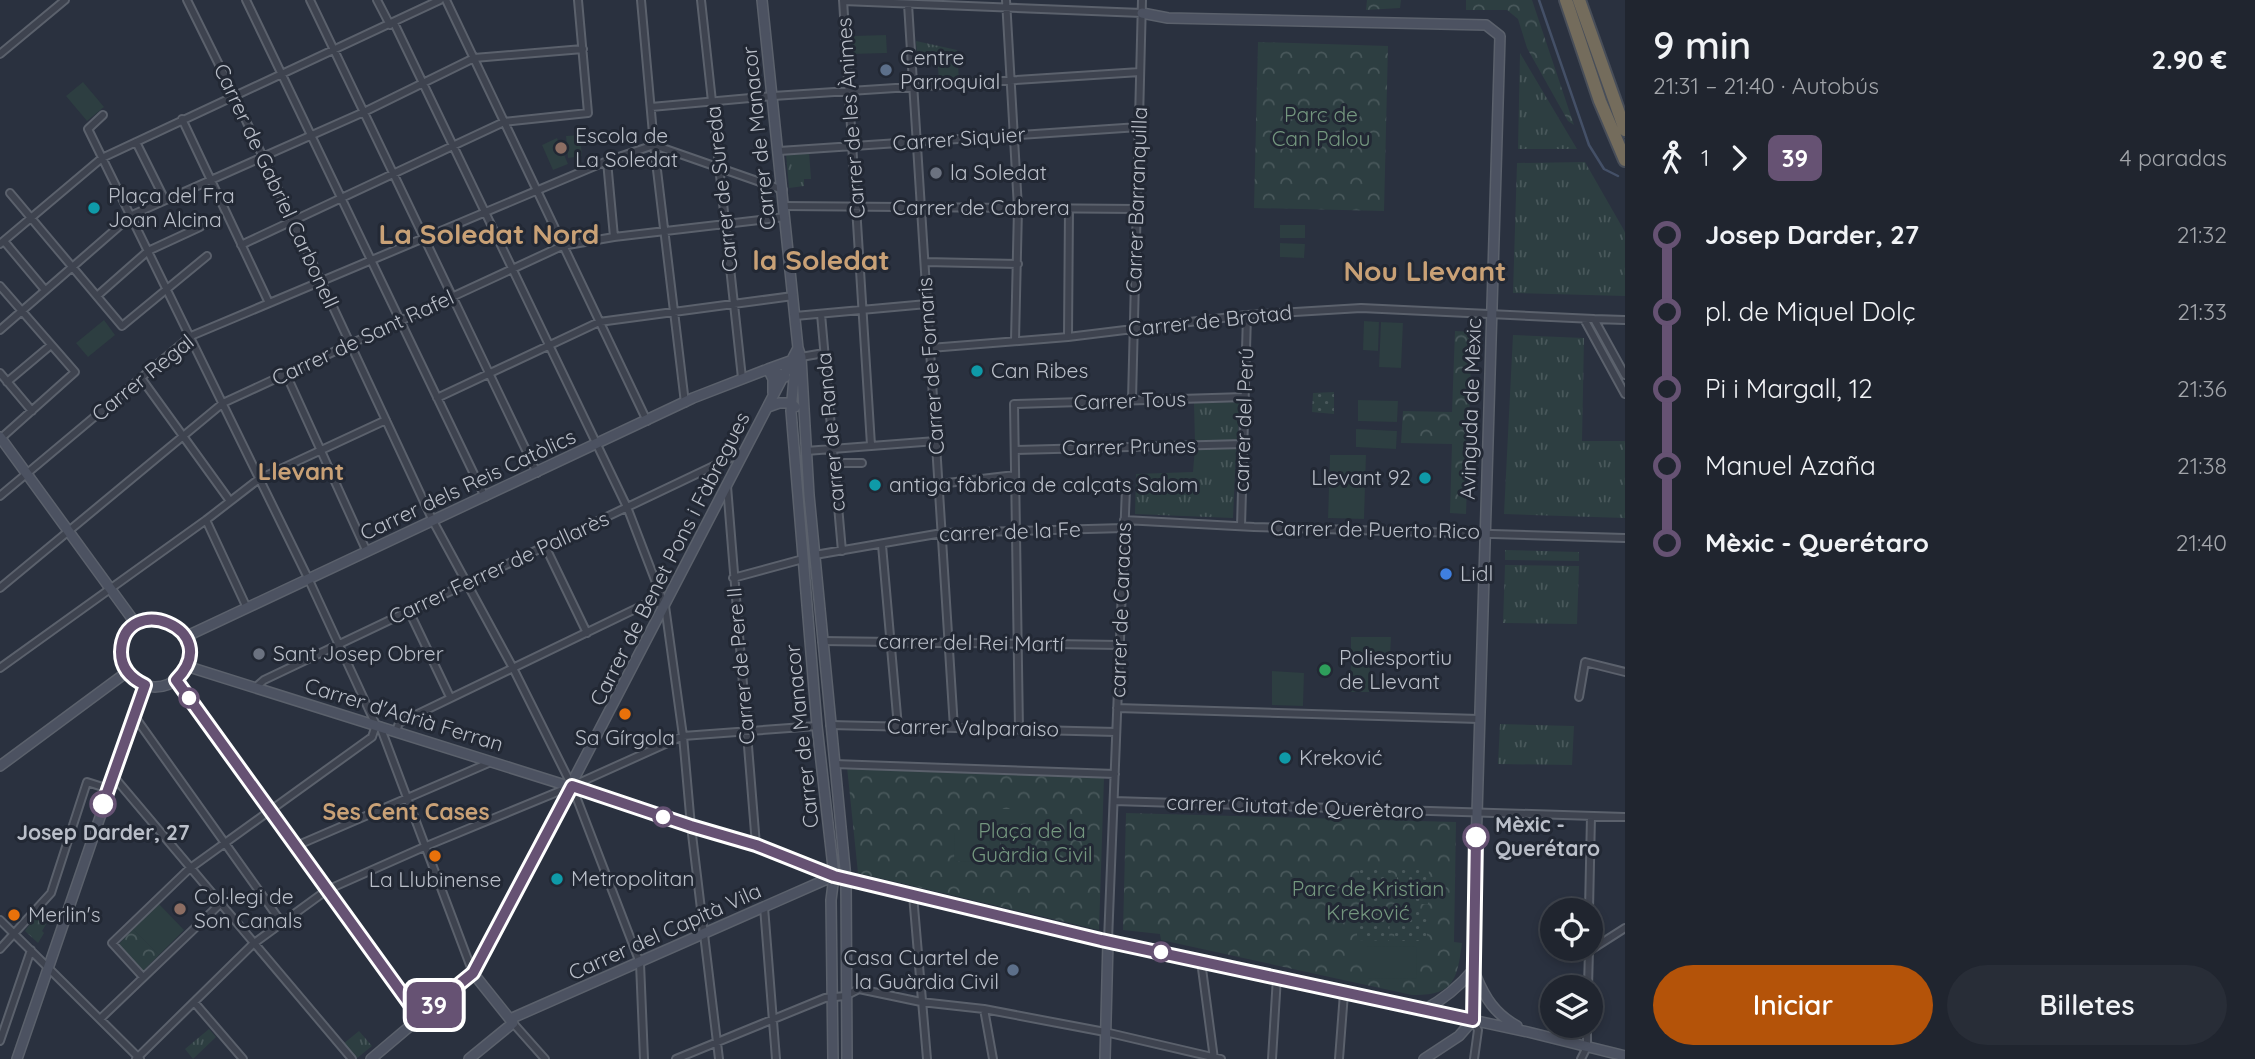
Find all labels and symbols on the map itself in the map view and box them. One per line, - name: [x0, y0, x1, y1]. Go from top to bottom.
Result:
- street label: Carrer de les Ànimes: [830, 17, 870, 219]
- place label: Centre Parroquial: [900, 44, 1000, 94]
- street label: Carrer de Manacor: [735, 45, 781, 231]
- street label: Carrer de Gabriel Carbonell: [209, 59, 345, 312]
- marker: Centre Parroquial: [878, 62, 894, 78]
- park label: Parc de Can Palou: [1272, 101, 1370, 151]
- street label: Carrer de Sureda: [699, 105, 743, 273]
- street label: Carrer Barranquilla: [1120, 106, 1152, 294]
- street label: Carrer Siquier: [892, 120, 1026, 156]
- place label: Escola de La Soledat: [575, 122, 678, 172]
- marker: Escola de La Soledat: [553, 140, 569, 156]
- place label: la Soledat: [950, 159, 1047, 185]
- marker: la Soledat: [928, 165, 944, 181]
- place label: Plaça del Fra Joan Alcina: [108, 182, 235, 232]
- street label: Carrer de Cabrera: [892, 194, 1070, 220]
- marker: Plaça del Fra Joan Alcina: [86, 200, 102, 216]
- district label: La Soledat Nord: [379, 216, 599, 251]
- district label: la Soledat: [752, 242, 890, 277]
- district label: Nou Llevant: [1343, 253, 1507, 288]
- street label: Carrer de Fornaris: [911, 276, 949, 456]
- street label: Carrer de Sant Rafel: [267, 283, 458, 391]
- street label: Carrer de Brotad: [1127, 298, 1293, 342]
- street label: Avinguda de Mèxic: [1454, 318, 1486, 500]
- street label: Carrer Regal: [86, 328, 199, 426]
- street label: carrer del Perú: [1227, 347, 1259, 493]
- street label: carrer de Randa: [810, 351, 850, 513]
- place label: Can Ribes: [991, 357, 1088, 383]
- marker: Can Ribes: [969, 363, 985, 379]
- street label: Carrer Tous: [1073, 385, 1187, 415]
- street label: Carrer de Benet Pons i Fàbregues: [583, 407, 755, 710]
- street label: Carrer dels Reis Catòlics: [356, 423, 580, 546]
- street label: Carrer Prunes: [1062, 432, 1196, 460]
- district label: Llevant: [258, 456, 344, 486]
- place label: Llevant 92: [1311, 464, 1411, 490]
- marker: Llevant 92: [1417, 470, 1433, 486]
- place label: antiga fàbrica de calçats Salom: [889, 471, 1198, 497]
- marker: antiga fàbrica de calçats Salom: [867, 477, 883, 493]
- street label: Carrer Ferrer de Pallarès: [384, 505, 613, 630]
- street label: Carrer de Puerto Rico: [1270, 514, 1480, 544]
- street label: carrer de la Fe: [939, 516, 1081, 546]
- street label: carrer de Caracas: [1104, 522, 1136, 698]
- place label: Lidl: [1460, 560, 1493, 586]
- marker: Lidl: [1438, 566, 1454, 582]
- street label: Carrer de Pere II: [720, 586, 760, 746]
- street label: carrer del Rei Martí: [878, 627, 1065, 657]
- place label: Sant Josep Obrer: [273, 640, 444, 666]
- street label: Carrer de Manacor: [778, 643, 824, 829]
- place label: Poliesportiu de Llevant: [1339, 644, 1452, 694]
- marker: Sant Josep Obrer: [251, 646, 267, 662]
- marker: Poliesportiu de Llevant: [1317, 662, 1333, 678]
- street label: Carrer d'Adrià Ferran: [302, 671, 507, 757]
- unlabelled marker: [179, 688, 199, 708]
- marker: Sa Gírgola: [617, 706, 633, 722]
- street label: Carrer Valparaiso: [887, 713, 1059, 742]
- place label: Sa Gírgola: [575, 724, 675, 750]
- place label: Kreković: [1299, 744, 1382, 770]
- marker: Kreković: [1277, 750, 1293, 766]
- street label: carrer Ciutat de Querètaro: [1166, 789, 1424, 823]
- marker: Josep Darder, 27: [90, 791, 116, 817]
- district label: Ses Cent Cases: [323, 797, 489, 826]
- unlabelled marker: [653, 807, 673, 827]
- place label: Mèxic - Querétaro: [1495, 811, 1600, 861]
- park label: Plaça de la Guàrdia Civil: [971, 817, 1093, 867]
- place label: Josep Darder, 27: [17, 819, 189, 845]
- marker: Mèxic - Querétaro: [1463, 824, 1489, 850]
- marker: La Llubinense: [427, 848, 443, 864]
- place label: Metropolitan: [571, 865, 694, 891]
- place label: La Llubinense: [369, 866, 501, 892]
- marker: Metropolitan: [549, 871, 565, 887]
- park label: Parc de Kristian Kreković: [1292, 875, 1444, 925]
- street label: Carrer del Capità Vila: [564, 877, 765, 985]
- place label: Col·legi de Son Canals: [194, 883, 302, 933]
- place label: Merlin's: [28, 901, 101, 927]
- marker: Col·legi de Son Canals: [172, 901, 188, 917]
- marker: Merlin's: [6, 907, 22, 923]
- unlabelled marker: [1151, 942, 1171, 962]
- place label: Casa Cuartel de la Guàrdia Civil: [844, 944, 999, 994]
- marker: Casa Cuartel de la Guàrdia Civil: [1005, 962, 1021, 978]
- line badge: 39: [402, 982, 466, 1028]

